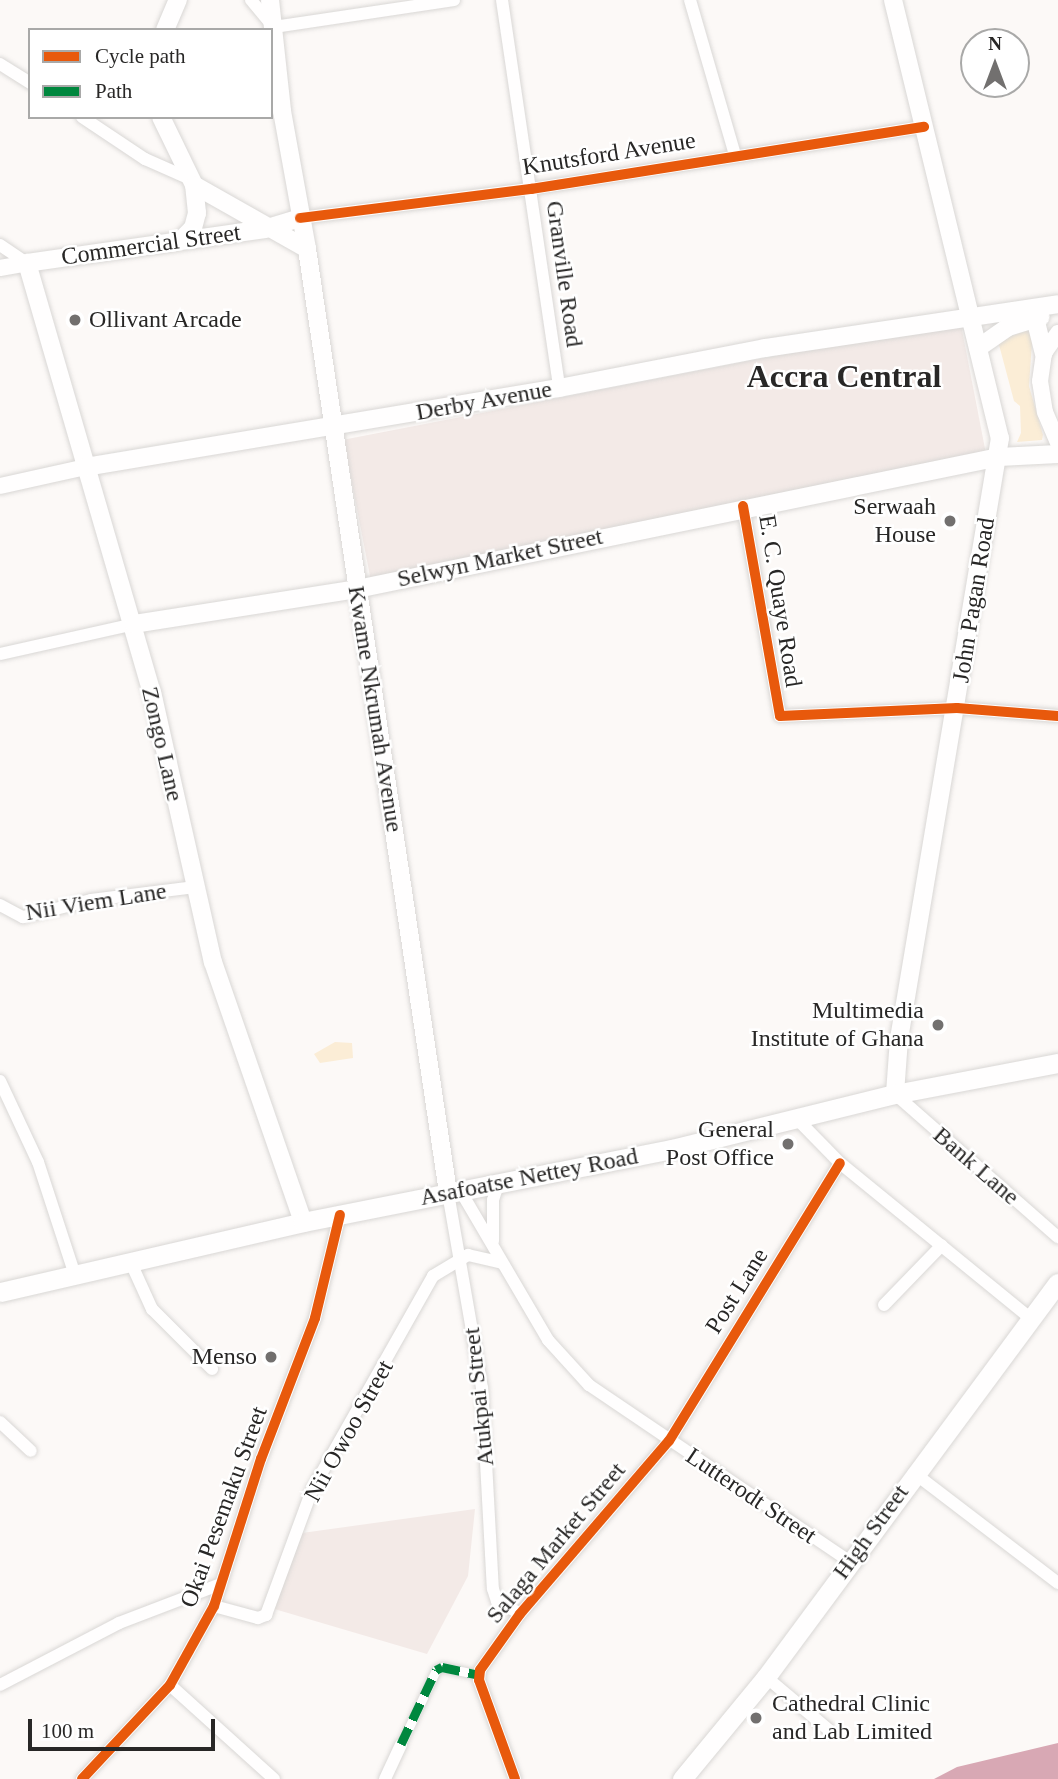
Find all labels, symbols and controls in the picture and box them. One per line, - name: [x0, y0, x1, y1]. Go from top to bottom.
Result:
- legend: [28, 28, 273, 119]
- north arrow: [960, 28, 1030, 98]
- text: N: [988, 33, 1002, 54]
- text: Cycle path: [95, 44, 185, 68]
- text: Path: [95, 79, 132, 103]
- street label: Knutsford Avenue: [520, 126, 698, 182]
- street label: Granville Road: [539, 199, 589, 349]
- street label: Commercial Street: [60, 218, 242, 272]
- place label: Ollivant Arcade: [89, 306, 243, 334]
- marker: Ollivant Arcade: [67, 312, 83, 328]
- district label: Accra Central: [747, 357, 941, 395]
- street label: Derby Avenue: [413, 375, 555, 427]
- place label: Serwaah House: [853, 493, 936, 549]
- street label: E. C. Quaye Road: [752, 513, 808, 689]
- marker: Serwaah House: [942, 513, 958, 529]
- street label: John Pagan Road: [947, 515, 1001, 685]
- street label: Selwyn Market Street: [395, 522, 605, 594]
- street label: Kwame Nkrumah Avenue: [341, 583, 409, 835]
- street label: Zongo Lane: [135, 684, 189, 804]
- street label: Nii Viem Lane: [23, 877, 169, 927]
- place label: Multimedia Institute of Ghana: [751, 997, 924, 1053]
- marker: Multimedia Institute of Ghana: [930, 1017, 946, 1033]
- place label: General Post Office: [666, 1116, 774, 1172]
- street label: Bank Lane: [927, 1121, 1025, 1211]
- marker: General Post Office: [780, 1136, 796, 1152]
- street label: Asafoatse Nettey Road: [418, 1142, 640, 1212]
- street label: Post Lane: [700, 1243, 774, 1339]
- street label: Atukpai Street: [457, 1326, 501, 1468]
- place label: Menso: [192, 1343, 257, 1371]
- marker: Menso: [263, 1349, 279, 1365]
- street label: Nii Owoo Street: [298, 1355, 400, 1507]
- street label: Okai Pesemaku Street: [174, 1402, 274, 1612]
- street label: Lutterodt Street: [680, 1442, 822, 1550]
- street label: Salaga Market Street: [480, 1457, 632, 1629]
- street label: High Street: [827, 1479, 915, 1585]
- place label: Cathedral Clinic and Lab Limited: [772, 1690, 932, 1746]
- scale bar: [32, 1706, 219, 1750]
- marker: Cathedral Clinic and Lab Limited: [746, 1708, 766, 1728]
- text: 100 m: [41, 1719, 94, 1743]

